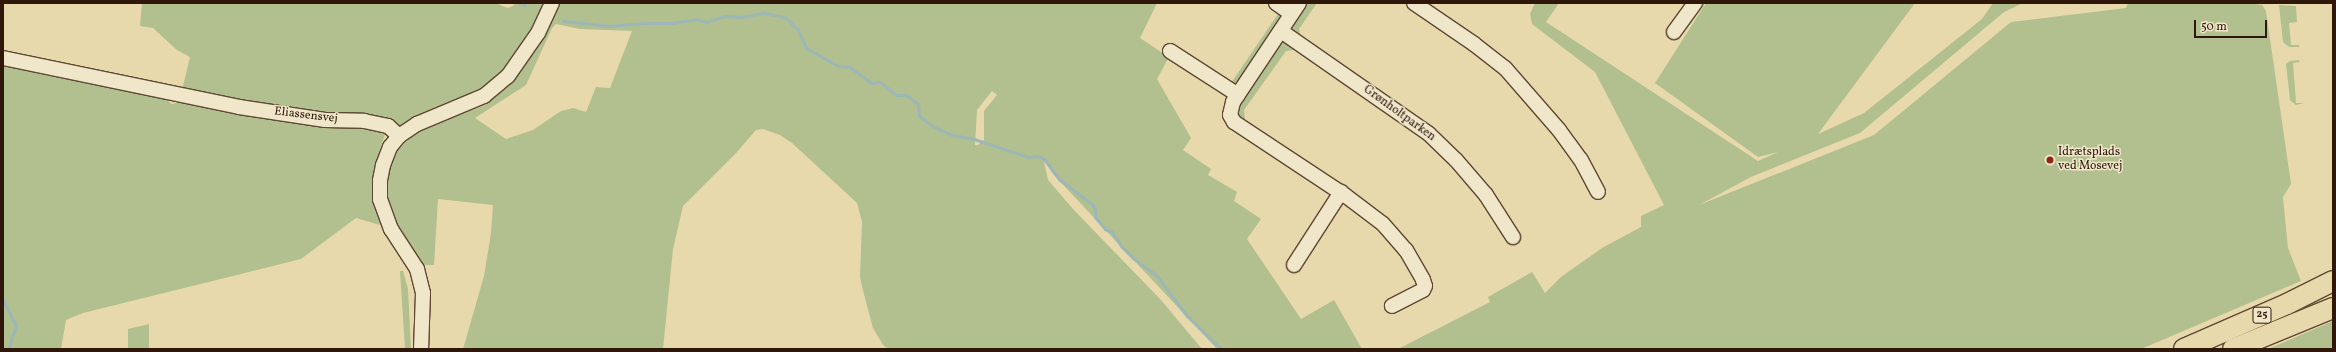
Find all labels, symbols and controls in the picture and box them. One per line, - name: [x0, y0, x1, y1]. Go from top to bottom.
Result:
- scale bar: [2196, 12, 2269, 38]
- text: 50 m: [2201, 19, 2227, 35]
- street label: Grønholtparken: [1360, 83, 1438, 145]
- street label: Eliassensvej: [274, 105, 338, 127]
- place label: Idrætsplads ved Mosevej: [2058, 146, 2122, 174]
- marker: Idrætsplads ved Mosevej: [2045, 155, 2055, 165]
- road number: 25: [2252, 306, 2272, 324]

